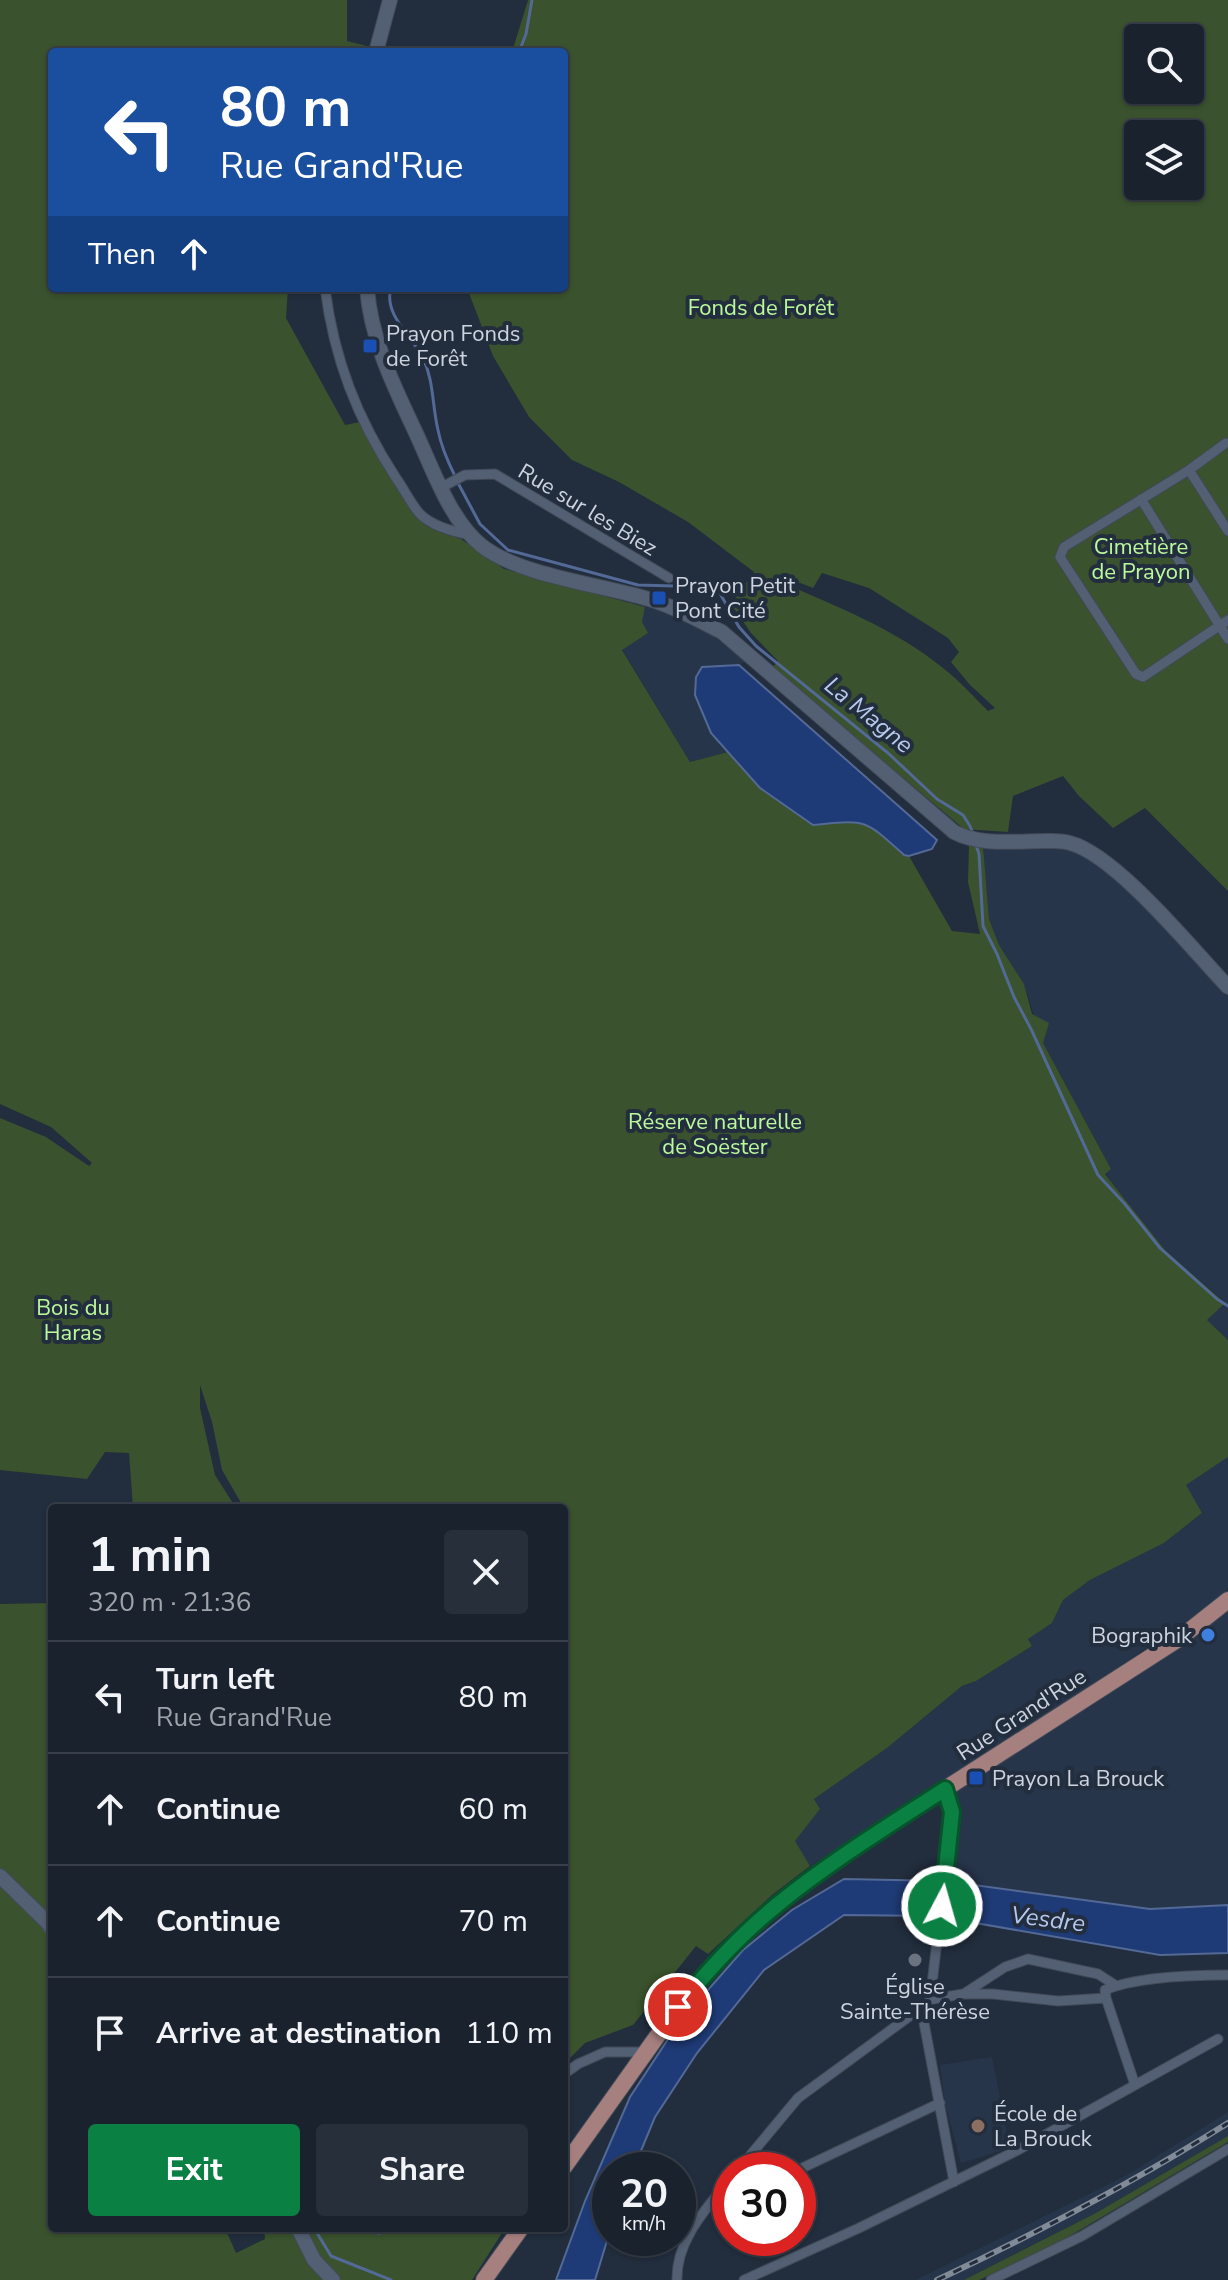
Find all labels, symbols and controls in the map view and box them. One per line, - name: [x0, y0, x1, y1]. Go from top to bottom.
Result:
- map controls: [1124, 24, 1204, 200]
- button: search: [1124, 24, 1204, 104]
- text: 80 m: [220, 69, 351, 146]
- icon: left: [88, 80, 192, 184]
- button: layers: [1124, 120, 1204, 200]
- text: Rue Grand'Rue: [220, 142, 463, 191]
- icon: ahead: [172, 232, 216, 276]
- text: Then: [88, 234, 156, 275]
- park label: Fonds de Forêt: [688, 293, 835, 323]
- place label: Prayon Fonds de Forêt: [386, 319, 520, 374]
- marker: Prayon Fonds de Forêt: [361, 337, 379, 355]
- street label: Rue sur les Biez: [512, 457, 663, 563]
- park label: Cimetière de Prayon: [1091, 532, 1191, 587]
- place label: Prayon Petit Pont Cité: [675, 571, 795, 626]
- marker: Prayon Petit Pont Cité: [650, 589, 668, 607]
- water label: La Magne: [818, 669, 920, 761]
- park label: Réserve naturelle de Soëster: [628, 1107, 802, 1162]
- park label: Bois du Haras: [36, 1293, 110, 1348]
- text: 1 min: [88, 1522, 212, 1588]
- button: close: [444, 1530, 528, 1614]
- text: 320 m · 21:36: [88, 1585, 251, 1620]
- place label: Bographik: [1091, 1621, 1193, 1651]
- marker: Bographik: [1199, 1626, 1217, 1644]
- text: Turn left: [156, 1659, 274, 1700]
- street label: Rue Grand'Rue: [951, 1662, 1092, 1768]
- icon: left: [88, 1675, 132, 1719]
- text: 80 m: [459, 1677, 528, 1718]
- text: Rue Grand'Rue: [156, 1700, 332, 1735]
- place label: Prayon La Brouck: [992, 1764, 1165, 1794]
- marker: Prayon La Brouck: [967, 1769, 985, 1787]
- icon: ahead: [88, 1787, 132, 1831]
- text: Continue: [156, 1789, 281, 1830]
- text: 60 m: [459, 1789, 528, 1830]
- position arrow: [900, 1864, 984, 1948]
- icon: ahead: [88, 1899, 132, 1943]
- water label: Vesdre: [1009, 1899, 1087, 1939]
- text: Continue: [156, 1901, 281, 1942]
- text: 70 m: [459, 1901, 528, 1942]
- marker: Église Sainte-Thérèse: [906, 1951, 924, 1969]
- place label: Église Sainte-Thérèse: [840, 1972, 990, 2027]
- pin: [644, 1973, 712, 2041]
- icon: arrive: [656, 1985, 700, 2029]
- icon: arrive: [88, 2011, 132, 2055]
- text: Arrive at destination: [156, 2013, 441, 2054]
- text: 110 m: [465, 2013, 553, 2054]
- place label: École de La Brouck: [994, 2099, 1093, 2154]
- marker: École de La Brouck: [969, 2117, 987, 2135]
- button: Exit: [88, 2124, 300, 2216]
- button: Share: [316, 2124, 528, 2216]
- speed limit sign: 30: [712, 2152, 816, 2256]
- text: 20: [620, 2167, 668, 2221]
- text: km/h: [622, 2210, 666, 2237]

